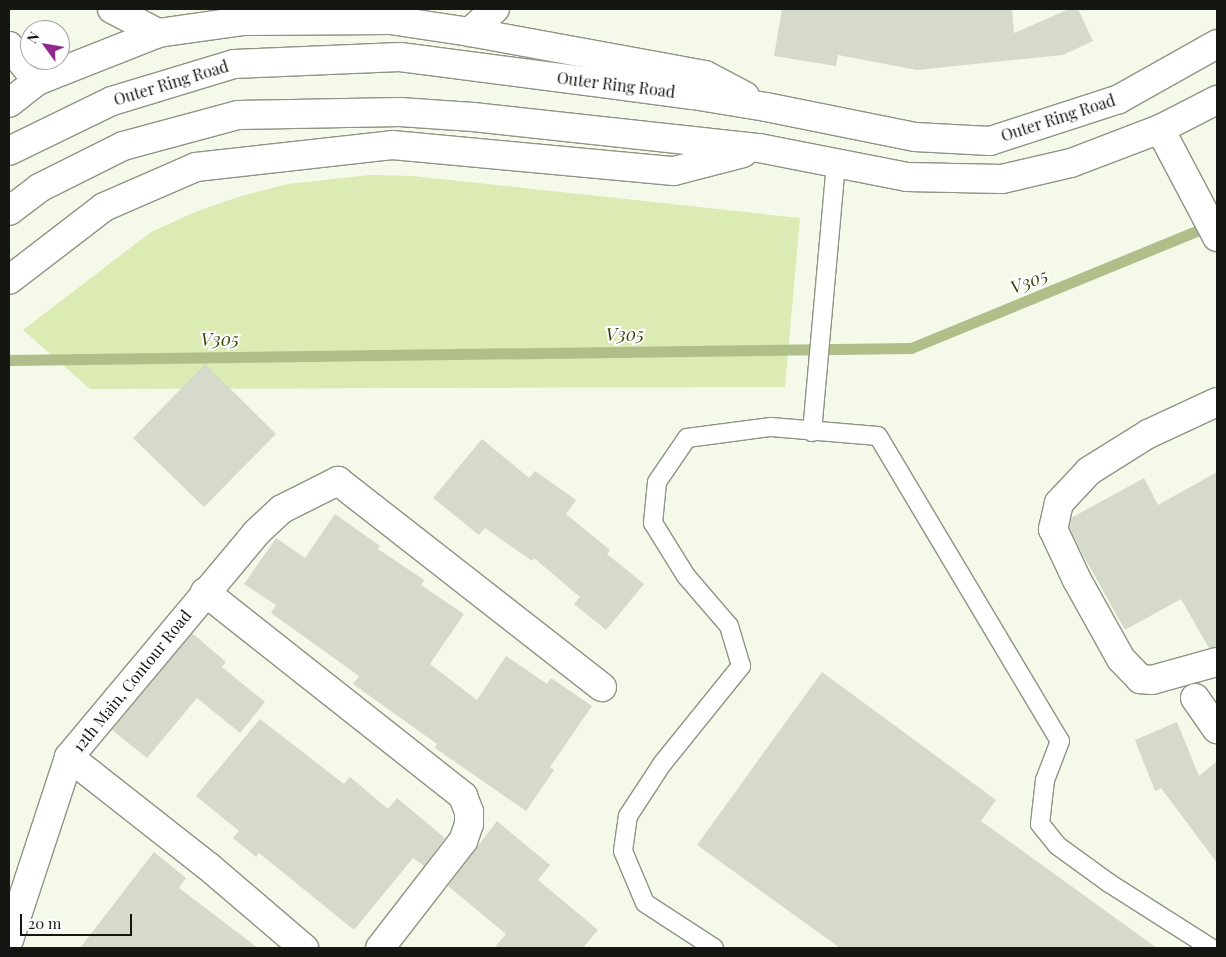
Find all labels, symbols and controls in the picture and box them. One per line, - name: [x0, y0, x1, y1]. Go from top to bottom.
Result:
- north arrow: [20, 20, 70, 70]
- text: N: [22, 28, 43, 47]
- street label: Outer Ring Road: [111, 56, 231, 110]
- street label: Outer Ring Road: [556, 68, 676, 102]
- street label: Outer Ring Road: [998, 90, 1118, 146]
- water label: V305: [1007, 264, 1051, 298]
- water label: V305: [606, 323, 644, 345]
- water label: V305: [201, 328, 239, 350]
- street label: 12th Main, Contour Road: [69, 606, 195, 756]
- scale bar: [22, 904, 135, 936]
- text: 20 m: [28, 913, 61, 933]

